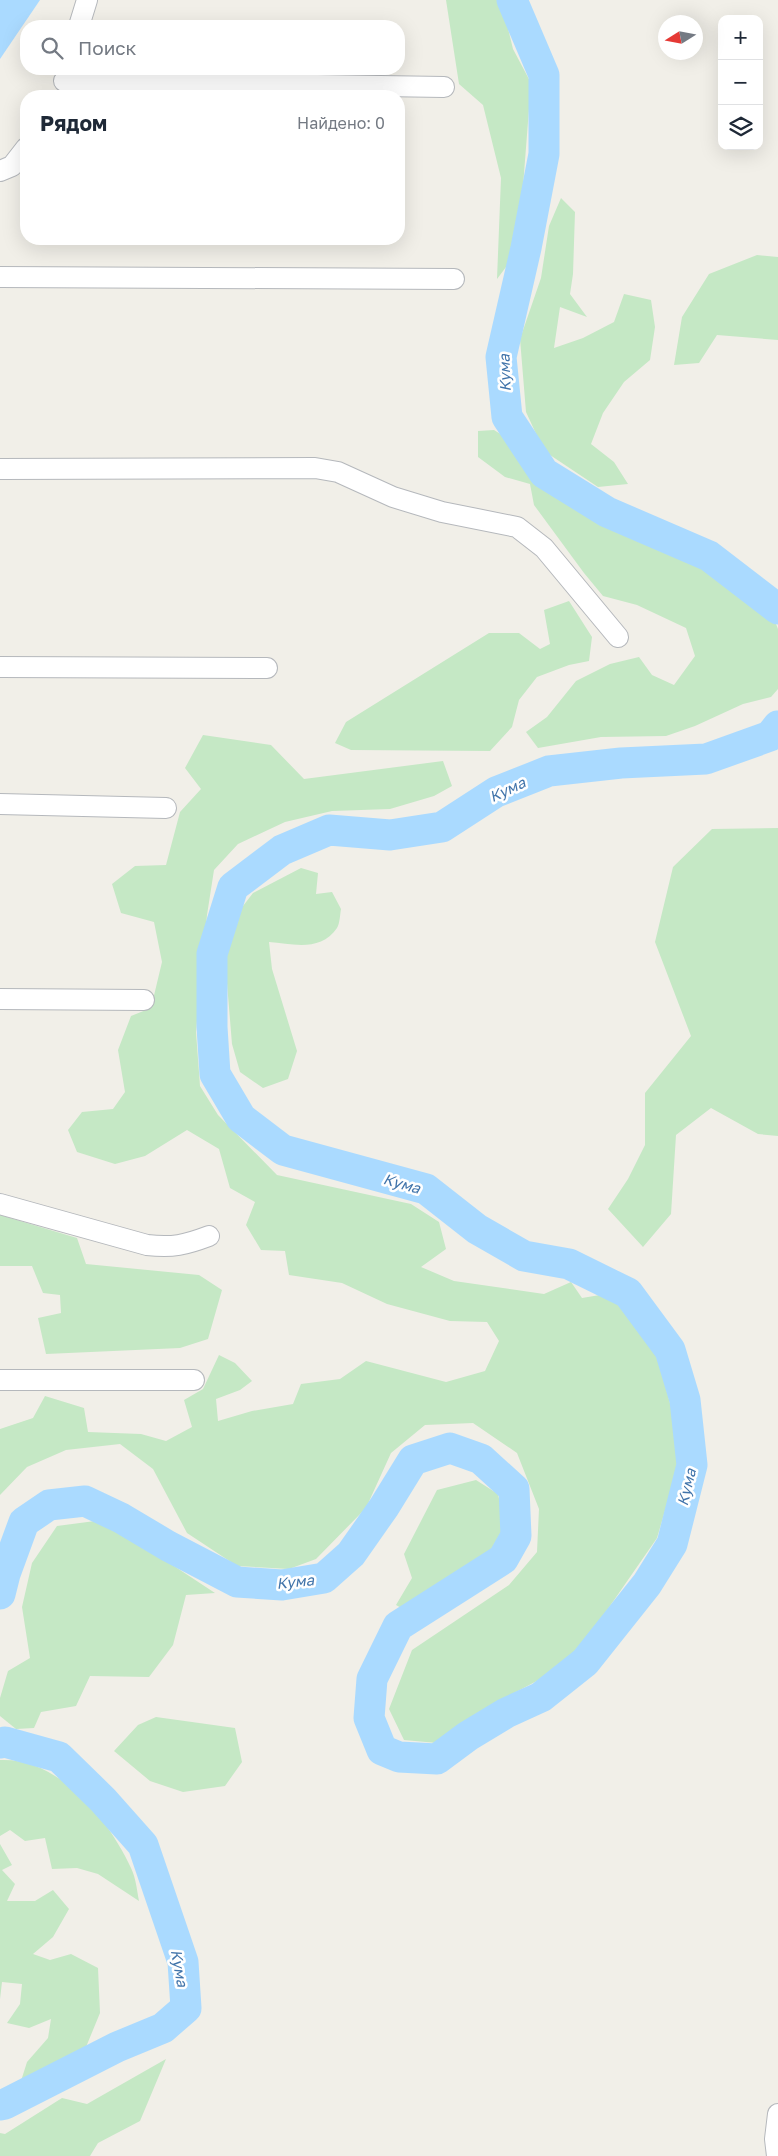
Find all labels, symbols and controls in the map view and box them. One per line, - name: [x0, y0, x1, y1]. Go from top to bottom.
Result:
- north arrow: [658, 15, 703, 60]
- map controls: [718, 15, 763, 150]
- button: +: [718, 15, 763, 60]
- search box: [20, 20, 405, 75]
- icon: search: [38, 34, 66, 62]
- text: Поиск: [78, 36, 137, 59]
- button: −: [718, 60, 763, 105]
- button: layers: [718, 105, 763, 150]
- text: Рядом: [40, 110, 107, 136]
- text: Найдено: 0: [297, 113, 385, 133]
- water label: Кума: [494, 353, 515, 392]
- water label: Кума: [486, 773, 529, 806]
- water label: Кума: [381, 1169, 423, 1198]
- water label: Кума: [673, 1466, 700, 1508]
- water label: Кума: [275, 1570, 315, 1593]
- water label: Кума: [167, 1948, 192, 1989]

